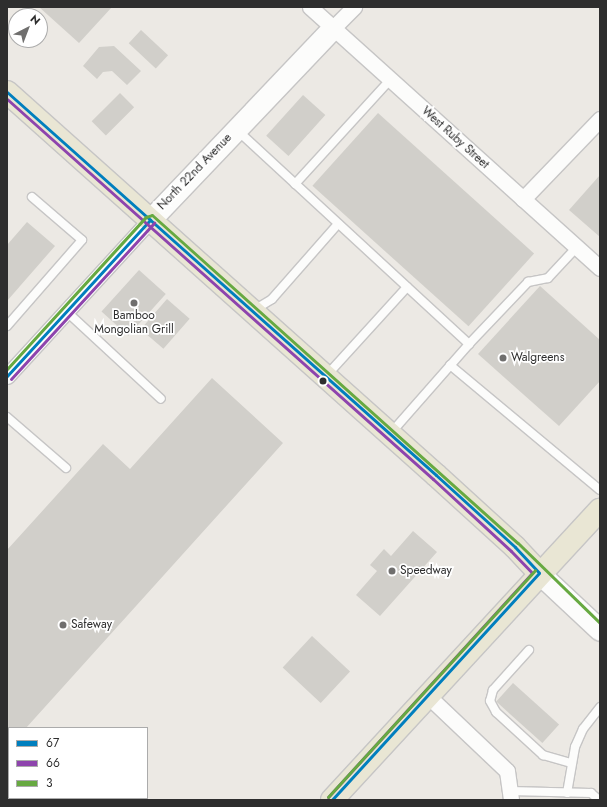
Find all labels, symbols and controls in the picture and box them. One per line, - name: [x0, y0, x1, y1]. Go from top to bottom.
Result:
- north arrow: [8, 8, 48, 48]
- text: N: [27, 11, 44, 29]
- street label: West Ruby Street: [418, 104, 492, 172]
- street label: North 22nd Avenue: [155, 131, 235, 213]
- marker: Bamboo Mongolian Grill: [129, 298, 139, 308]
- place label: Bamboo Mongolian Grill: [94, 309, 174, 337]
- place label: Walgreens: [511, 351, 564, 365]
- marker: Walgreens: [498, 353, 508, 363]
- unlabelled marker: [318, 376, 328, 386]
- place label: Speedway: [400, 564, 452, 578]
- marker: Speedway: [387, 566, 397, 576]
- place label: Safeway: [71, 618, 112, 632]
- marker: Safeway: [58, 620, 68, 630]
- legend: [8, 727, 148, 799]
- text: 67: [46, 734, 59, 752]
- text: 66: [46, 754, 60, 772]
- text: 3: [46, 774, 53, 792]

